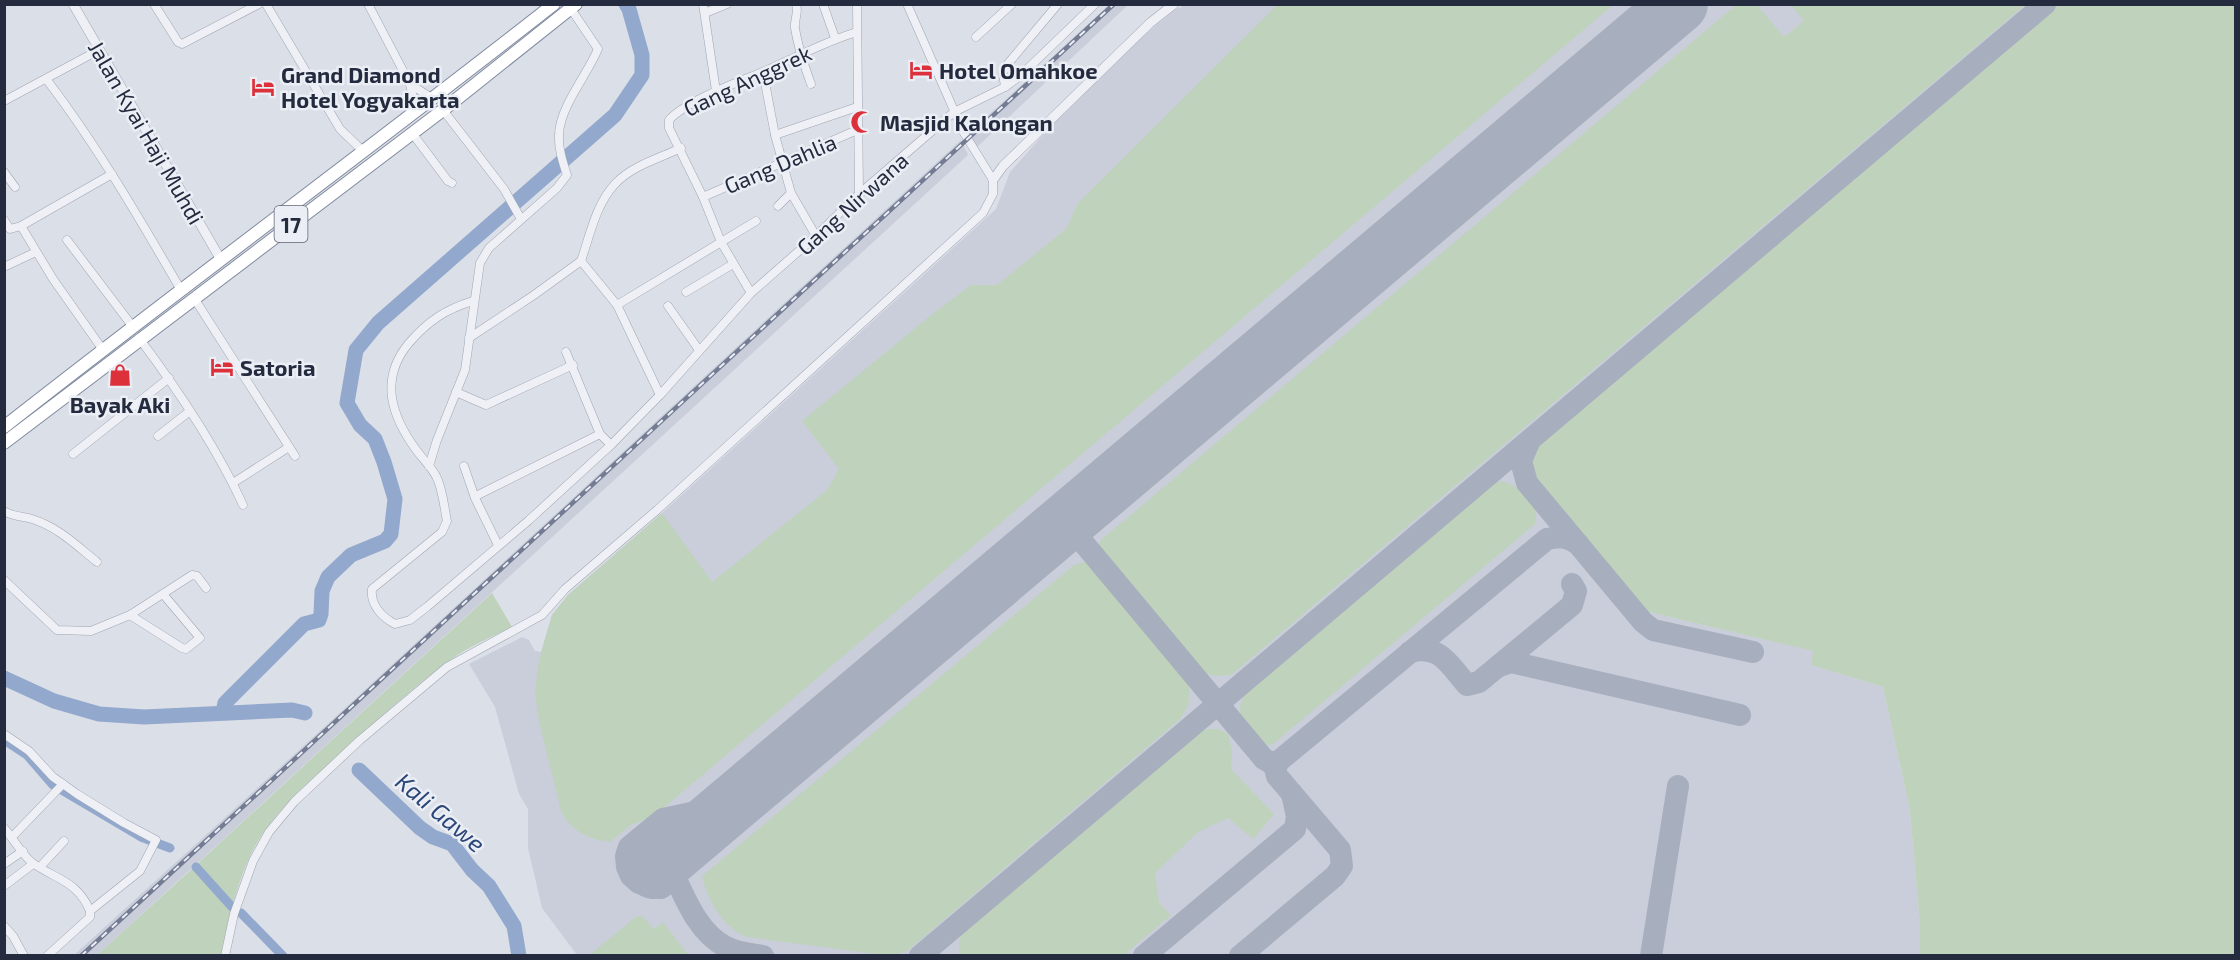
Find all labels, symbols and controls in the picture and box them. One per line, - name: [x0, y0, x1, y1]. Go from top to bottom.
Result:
- street label: Jalan Kyai Haji Muhdi: [83, 36, 210, 229]
- street label: Gang Anggrek: [679, 39, 815, 121]
- hotel icon: Hotel Omahkoe: [908, 57, 934, 83]
- place label: Hotel Omahkoe: [939, 57, 1098, 83]
- place label: Grand Diamond Hotel Yogyakarta: [281, 61, 460, 113]
- hotel icon: Grand Diamond Hotel Yogyakarta: [250, 74, 276, 100]
- mosque icon: Masjid Kalongan: [849, 109, 875, 135]
- place label: Masjid Kalongan: [880, 109, 1053, 135]
- street label: Gang Dahlia: [720, 128, 840, 198]
- street label: Gang Nirwana: [791, 146, 913, 260]
- road number: 17: [274, 206, 308, 242]
- hotel icon: Satoria: [209, 354, 235, 380]
- place label: Satoria: [240, 354, 315, 380]
- shop icon: Bayak Aki: [107, 362, 133, 388]
- place label: Bayak Aki: [70, 391, 170, 418]
- water label: Kali Gawe: [390, 766, 492, 858]

